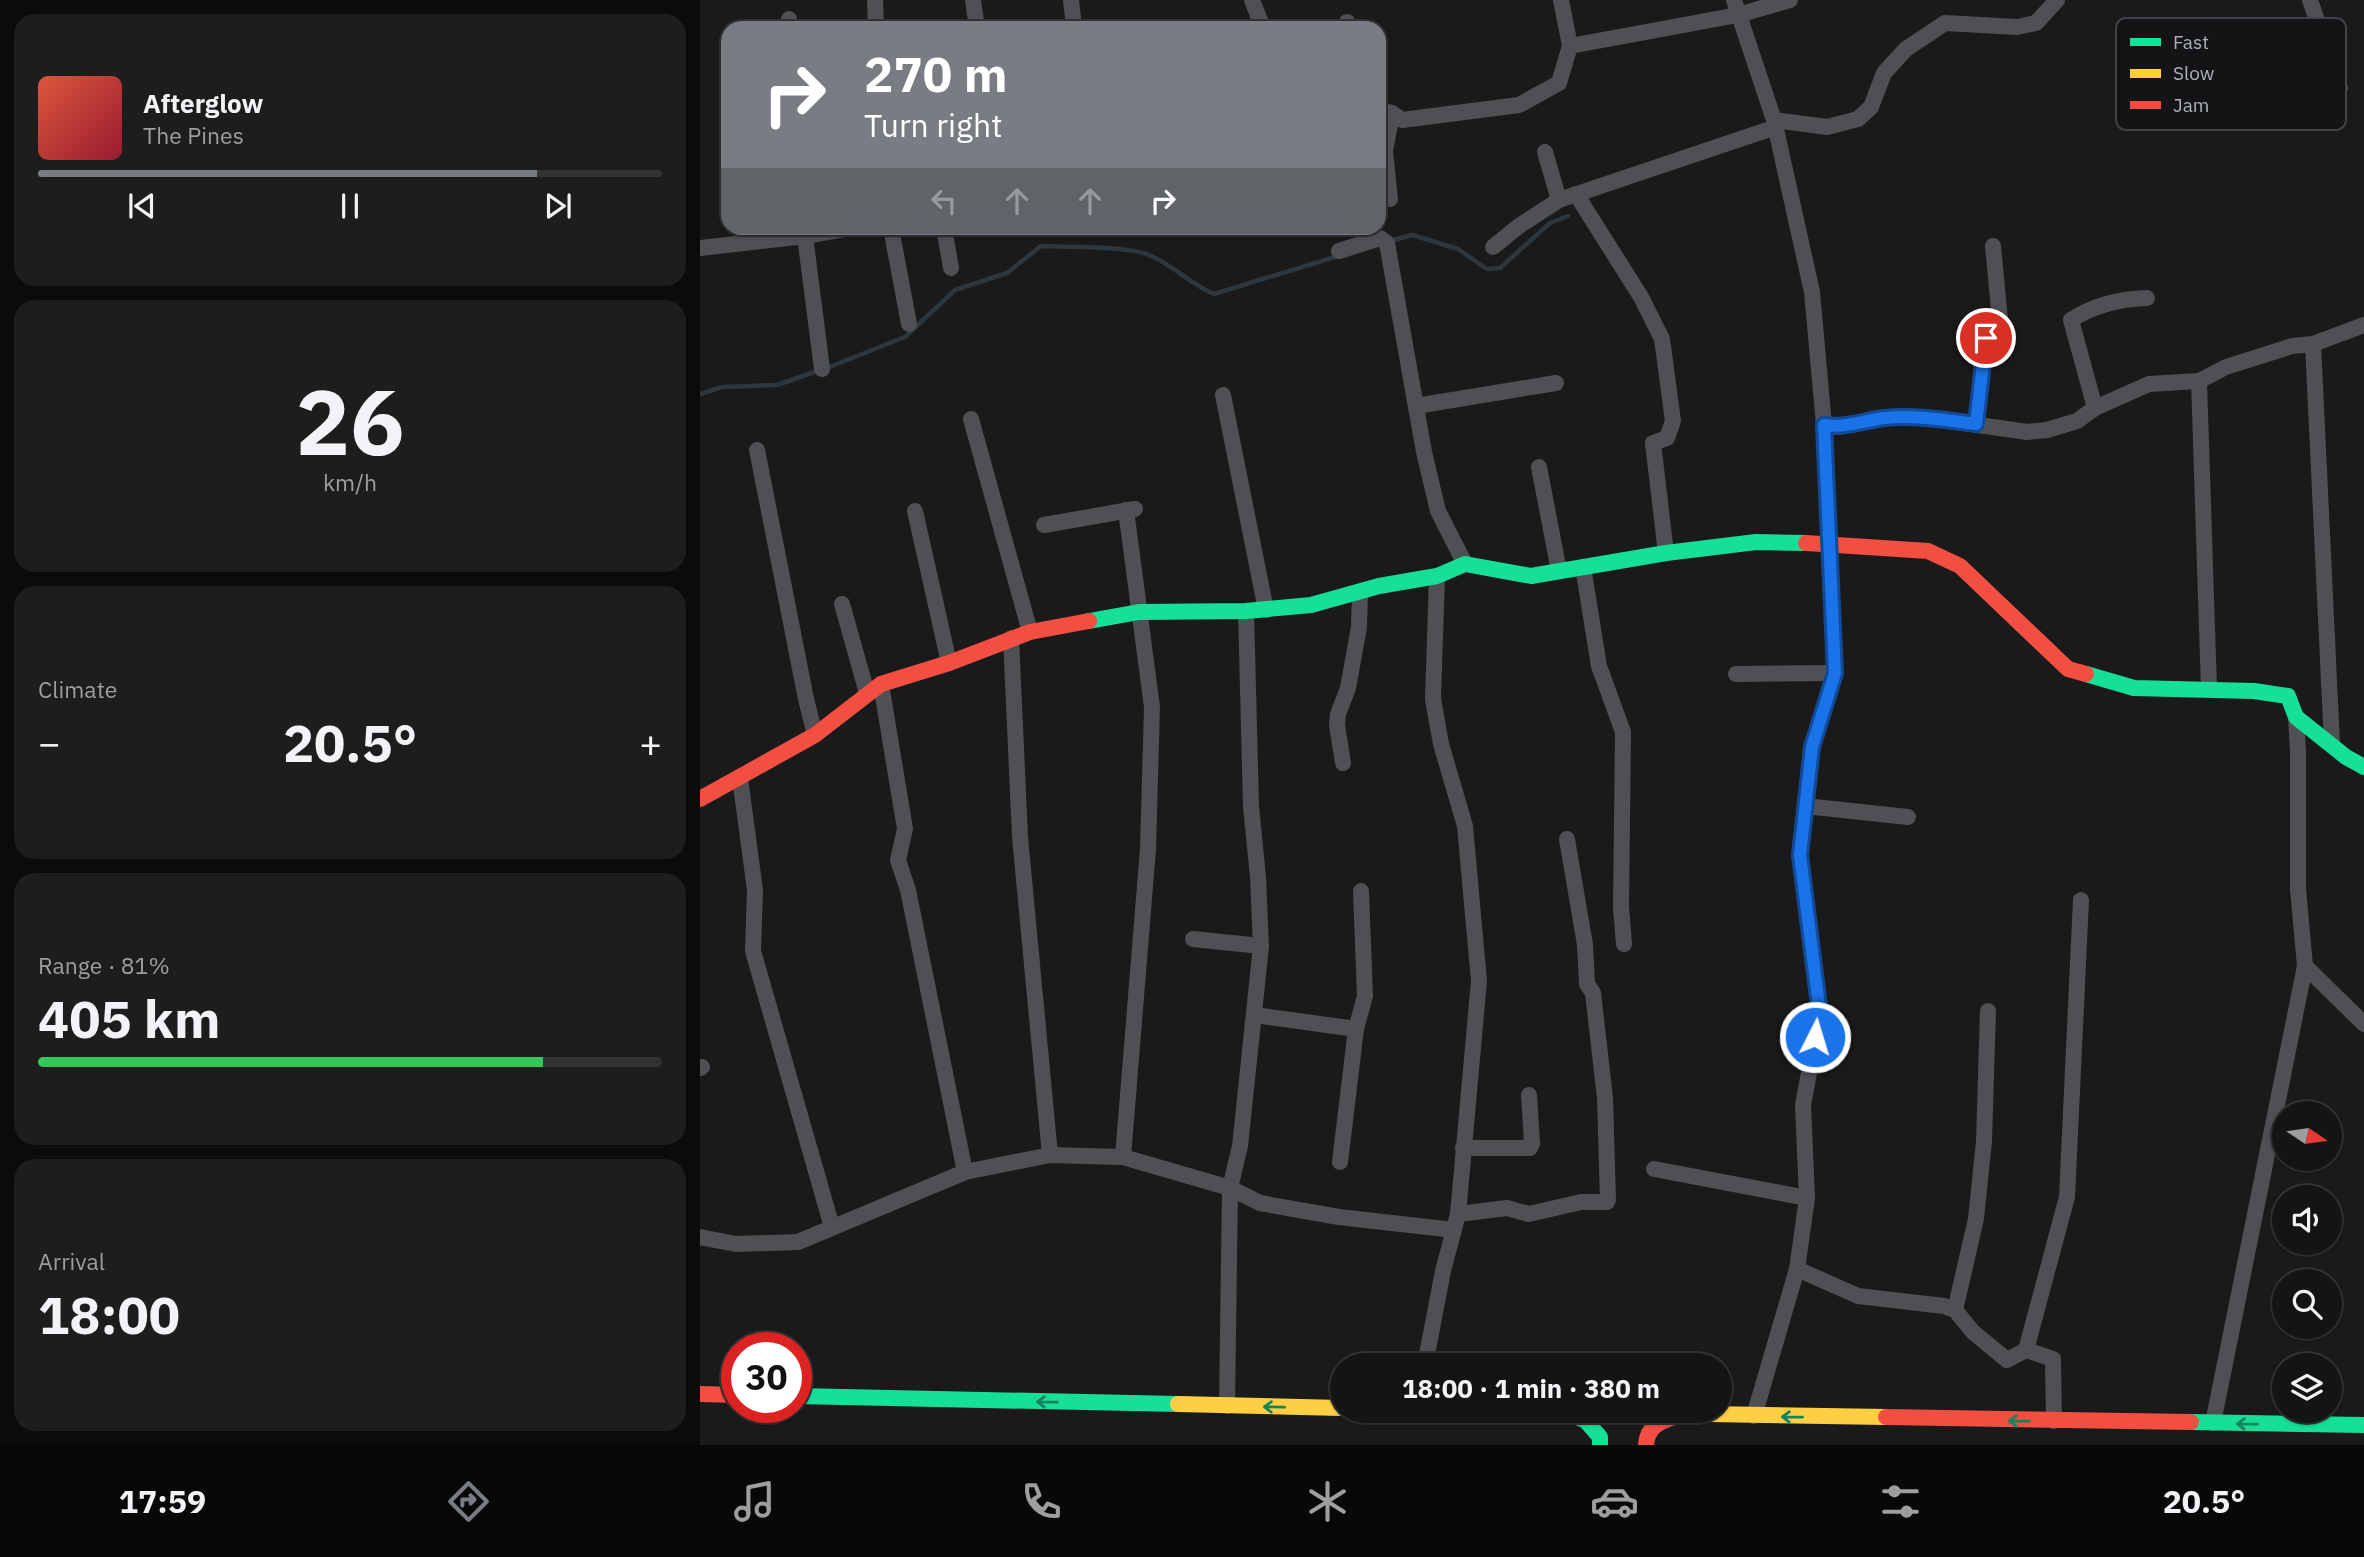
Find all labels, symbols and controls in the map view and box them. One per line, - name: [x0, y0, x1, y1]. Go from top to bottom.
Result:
- legend: [2116, 18, 2346, 130]
- text: Fast: [2173, 30, 2209, 54]
- text: 270 m: [864, 42, 1008, 105]
- icon: right: [749, 49, 840, 140]
- text: Slow: [2173, 61, 2214, 85]
- text: Afterglow: [143, 86, 263, 120]
- text: Jam: [2173, 93, 2209, 117]
- text: Turn right: [864, 104, 1002, 146]
- text: The Pines: [143, 120, 244, 150]
- icon: left: [925, 182, 963, 220]
- icon: ahead: [998, 182, 1036, 220]
- icon: ahead: [1071, 182, 1109, 220]
- icon: right: [1144, 182, 1182, 220]
- icon: previous: [123, 187, 161, 225]
- icon: pause: [331, 187, 369, 225]
- icon: next: [539, 187, 577, 225]
- pin: [1956, 308, 2016, 368]
- icon: arrive: [1967, 319, 2005, 357]
- text: 26: [295, 362, 405, 480]
- text: km/h: [323, 467, 377, 497]
- text: Climate: [38, 674, 117, 704]
- text: 20.5°: [283, 709, 417, 776]
- text: −: [38, 718, 61, 767]
- text: +: [639, 718, 662, 767]
- text: Range · 81%: [38, 950, 170, 980]
- text: 405 km: [38, 985, 220, 1052]
- position arrow: [1778, 1000, 1852, 1074]
- north arrow: [2272, 1101, 2342, 1171]
- map controls: [2272, 1101, 2342, 1423]
- button: sound: [2272, 1185, 2342, 1255]
- text: Arrival: [38, 1246, 105, 1276]
- button: search: [2272, 1269, 2342, 1339]
- text: 18:00: [38, 1281, 180, 1348]
- speed limit sign: 30: [721, 1332, 812, 1423]
- button: layers: [2272, 1353, 2342, 1423]
- text: 18:00 · 1 min · 380 m: [1402, 1371, 1660, 1405]
- one-way arrow: [1035, 1395, 1058, 1409]
- one-way arrow: [1263, 1400, 1286, 1413]
- one-way arrow: [1781, 1410, 1804, 1423]
- one-way arrow: [2008, 1414, 2031, 1428]
- one-way arrow: [2236, 1417, 2259, 1431]
- icon: directions: [444, 1477, 493, 1526]
- icon: music: [730, 1477, 779, 1526]
- icon: phone: [1017, 1477, 1066, 1526]
- icon: climate: [1303, 1477, 1352, 1526]
- icon: car: [1590, 1477, 1639, 1526]
- icon: filters: [1876, 1477, 1925, 1526]
- text: 17:59: [119, 1480, 206, 1522]
- text: 20.5°: [2163, 1480, 2245, 1522]

